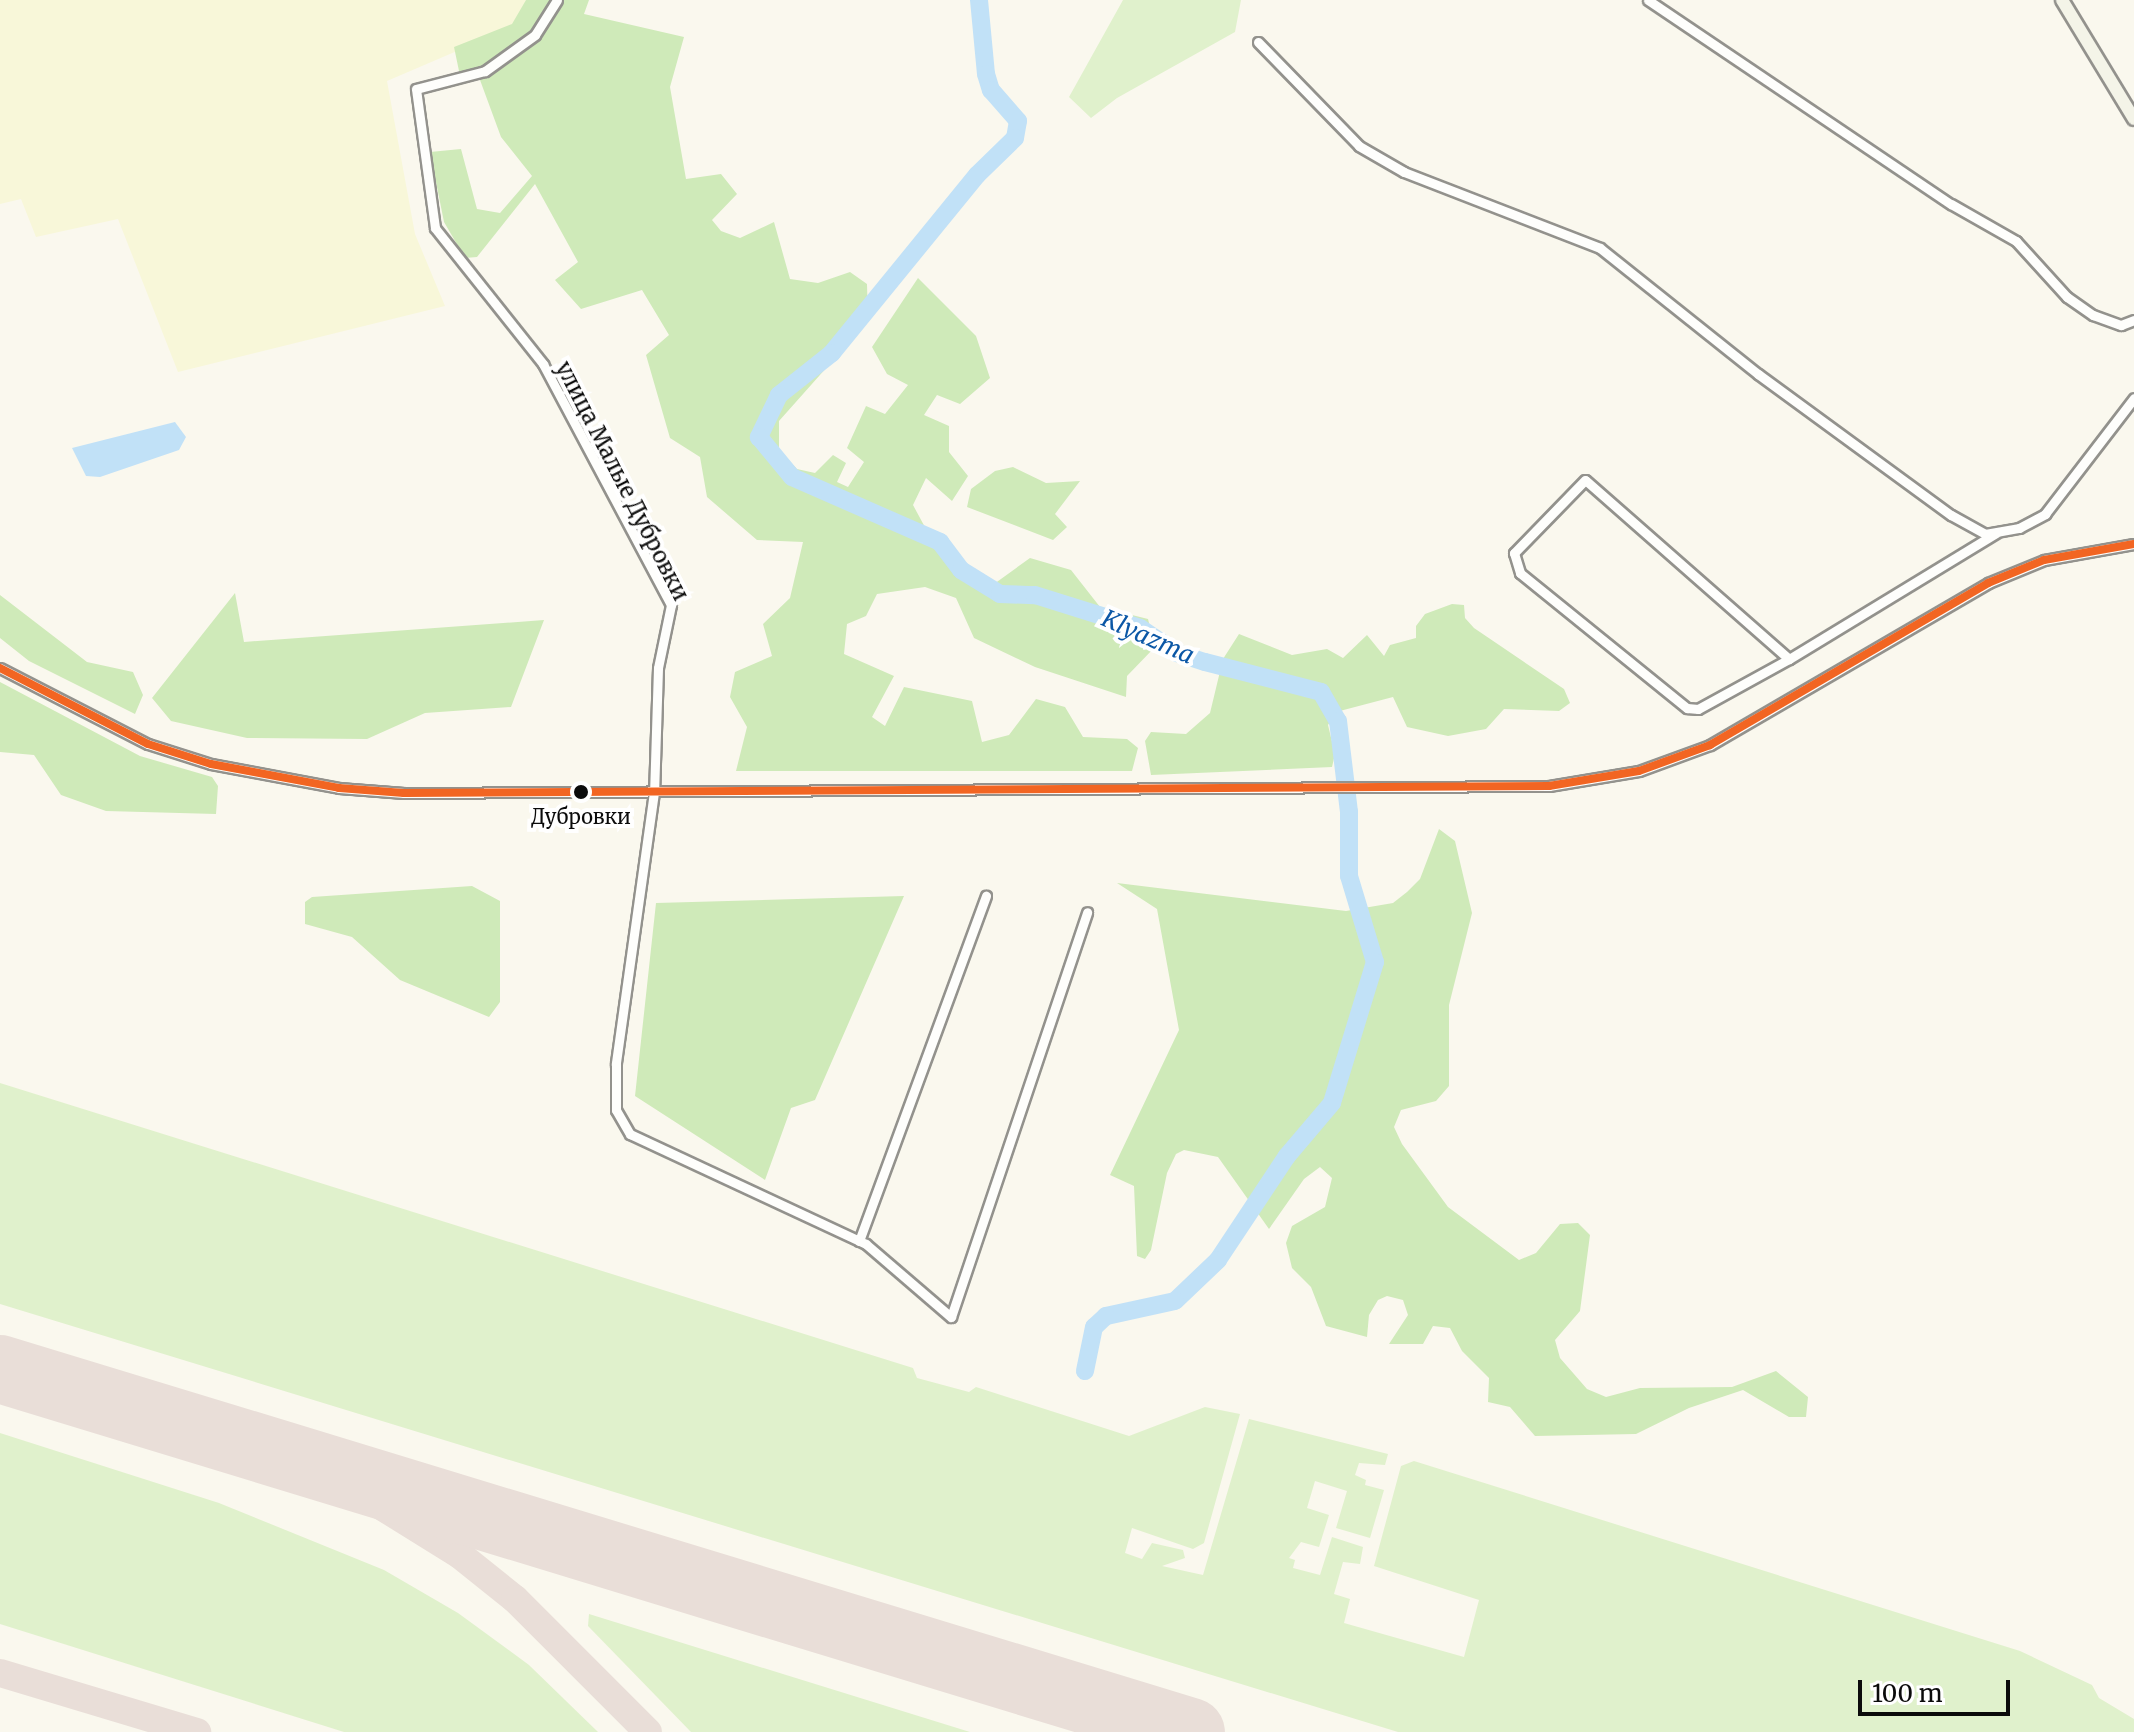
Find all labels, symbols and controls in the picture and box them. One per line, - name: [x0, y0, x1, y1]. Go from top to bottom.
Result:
- street label: улица Малые Дубровки: [550, 357, 694, 605]
- water label: Klyazma: [1097, 604, 1199, 670]
- marker: Дубровки: [573, 784, 589, 800]
- place label: Дубровки: [531, 804, 631, 828]
- scale bar: [1862, 1664, 2014, 1714]
- text: 100 m: [1872, 1678, 1942, 1709]

